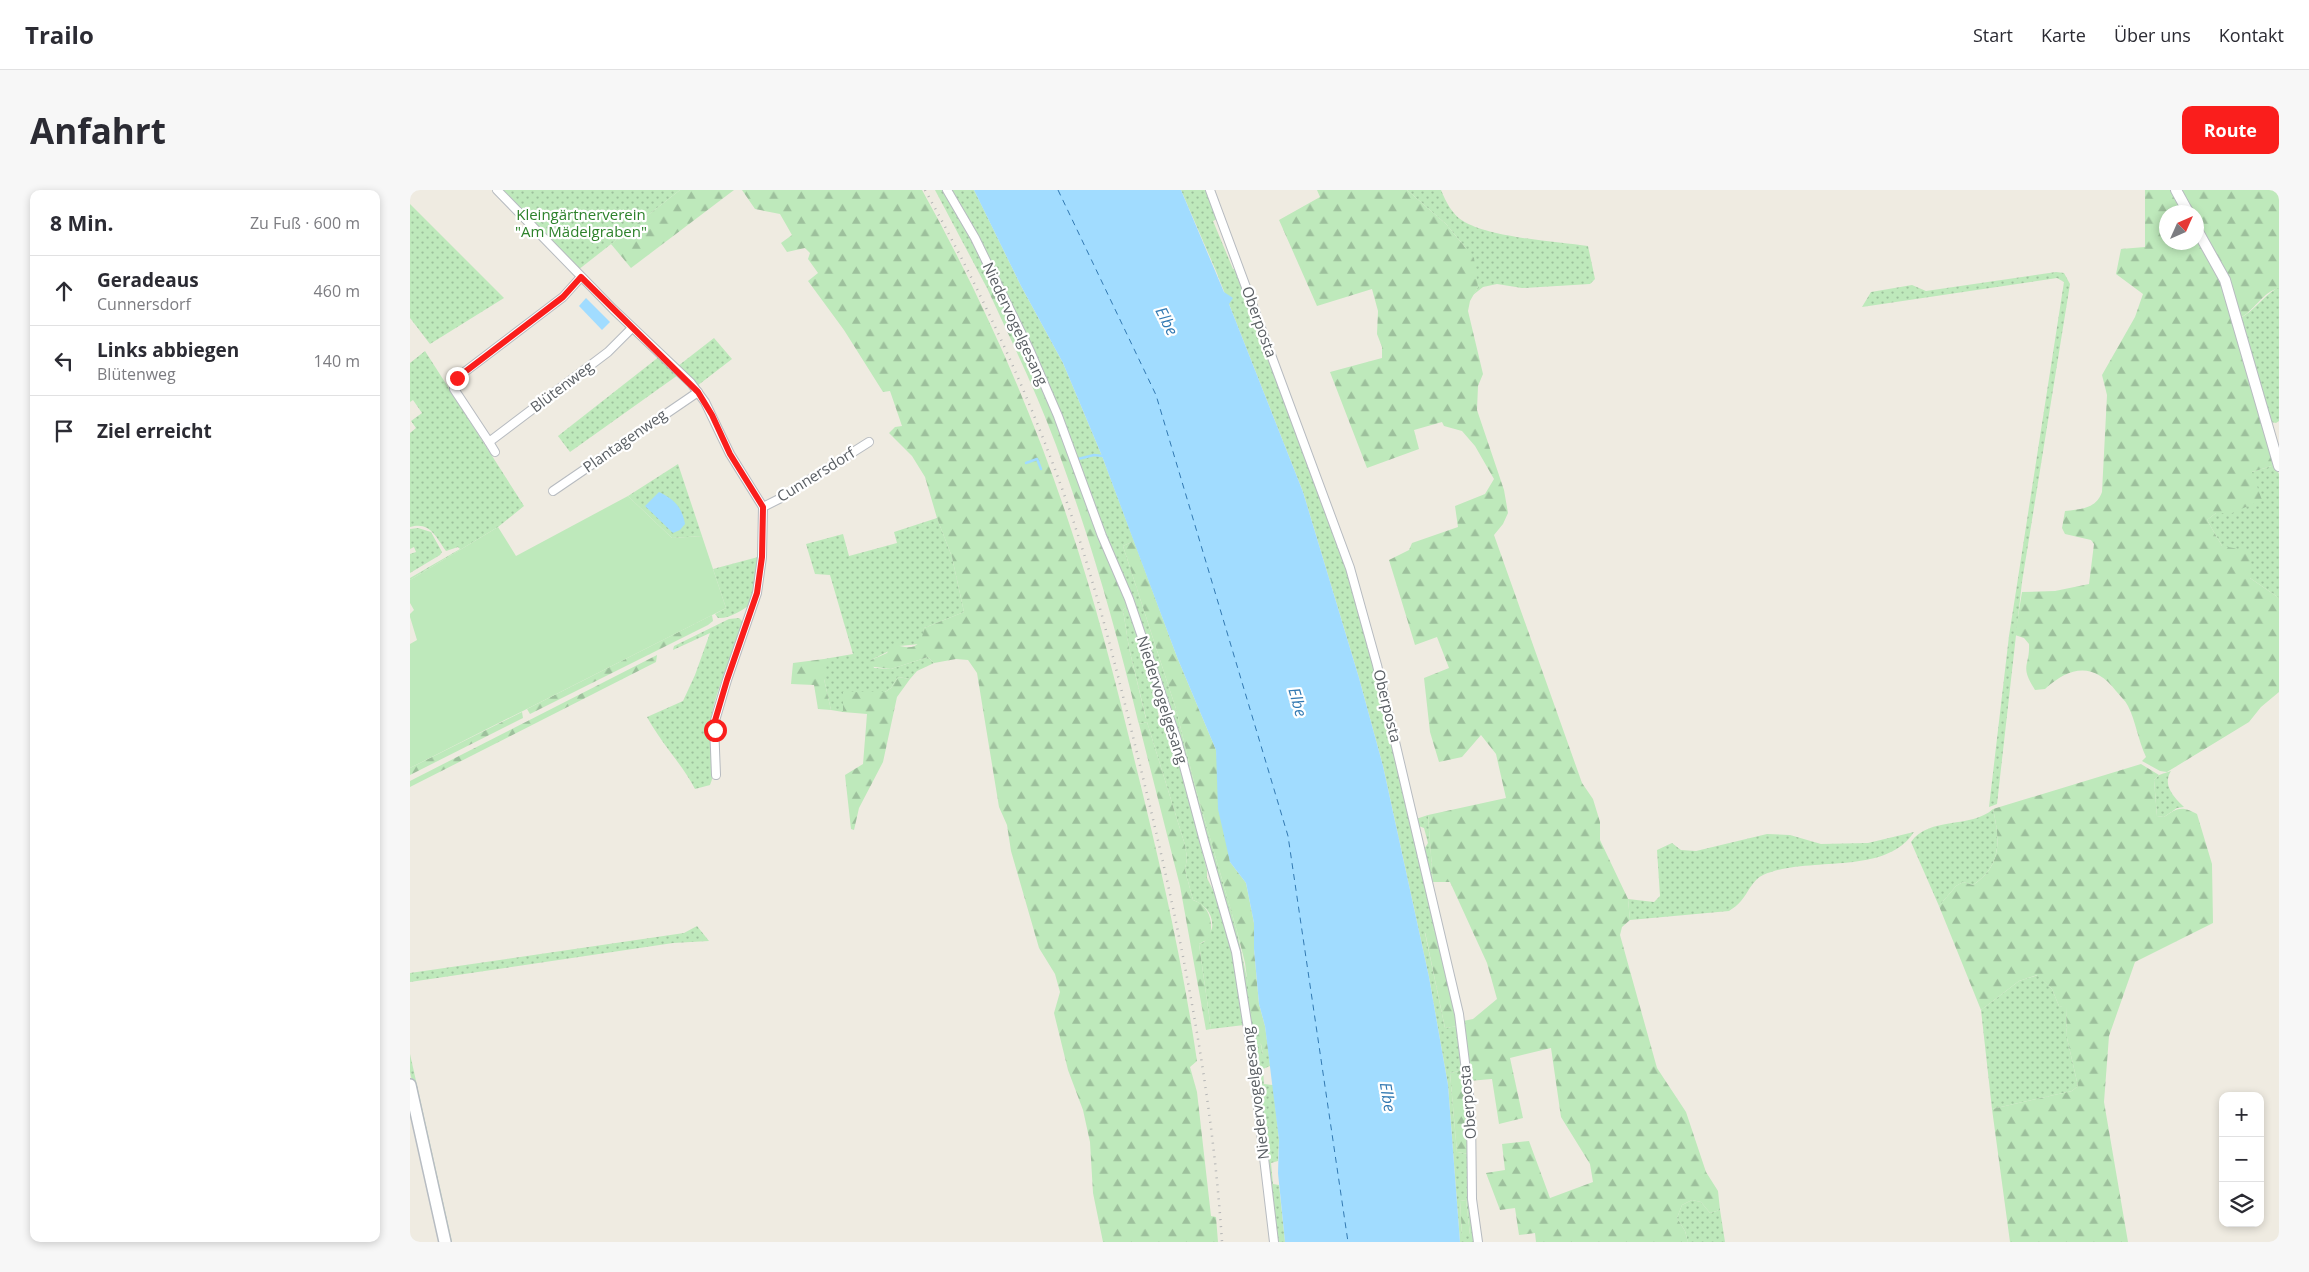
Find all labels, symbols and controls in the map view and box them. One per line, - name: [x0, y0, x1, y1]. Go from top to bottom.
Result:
- text: Trailo: [25, 18, 94, 51]
- text: Start: [1973, 23, 2013, 47]
- text: Karte: [2041, 23, 2086, 47]
- text: Über uns: [2114, 23, 2191, 47]
- text: Kontakt: [2219, 23, 2284, 47]
- button: Route: [2182, 106, 2279, 154]
- text: Anfahrt: [30, 107, 166, 154]
- park label: Kleingärtnerverein "Am Mädelgraben": [515, 204, 647, 241]
- north arrow: [2159, 205, 2204, 250]
- text: 8 Min.: [50, 209, 113, 237]
- text: Zu Fuß · 600 m: [250, 212, 360, 234]
- street label: Niedervogelgesang: [979, 259, 1053, 388]
- text: Geradeaus: [97, 267, 199, 293]
- icon: ahead: [50, 277, 78, 305]
- text: 460 m: [314, 280, 360, 302]
- street label: Oberposta: [1238, 283, 1282, 360]
- text: Cunnersdorf: [97, 293, 191, 315]
- water label: Elbe: [1150, 303, 1184, 339]
- text: Links abbiegen: [97, 337, 239, 363]
- icon: left: [50, 347, 78, 375]
- text: 140 m: [314, 350, 360, 372]
- street label: Blütenweg: [526, 356, 597, 416]
- text: Blütenweg: [97, 363, 176, 385]
- route end: [446, 367, 469, 390]
- street label: Plantagenweg: [579, 404, 670, 476]
- icon: arrive: [50, 417, 78, 445]
- text: Ziel erreicht: [97, 418, 212, 444]
- street label: Cunnersdorf: [773, 442, 859, 506]
- street label: Niedervogelgesang: [1133, 633, 1193, 766]
- street label: Oberposta: [1369, 667, 1407, 744]
- water label: Elbe: [1283, 685, 1313, 719]
- route start: [704, 719, 727, 742]
- street label: Niedervogelgesang: [1237, 1026, 1273, 1161]
- street label: Oberposta: [1454, 1064, 1480, 1140]
- water label: Elbe: [1375, 1081, 1401, 1113]
- map controls: [2219, 1092, 2264, 1227]
- button: +: [2219, 1092, 2264, 1137]
- button: −: [2219, 1137, 2264, 1182]
- button: layers: [2219, 1182, 2264, 1227]

